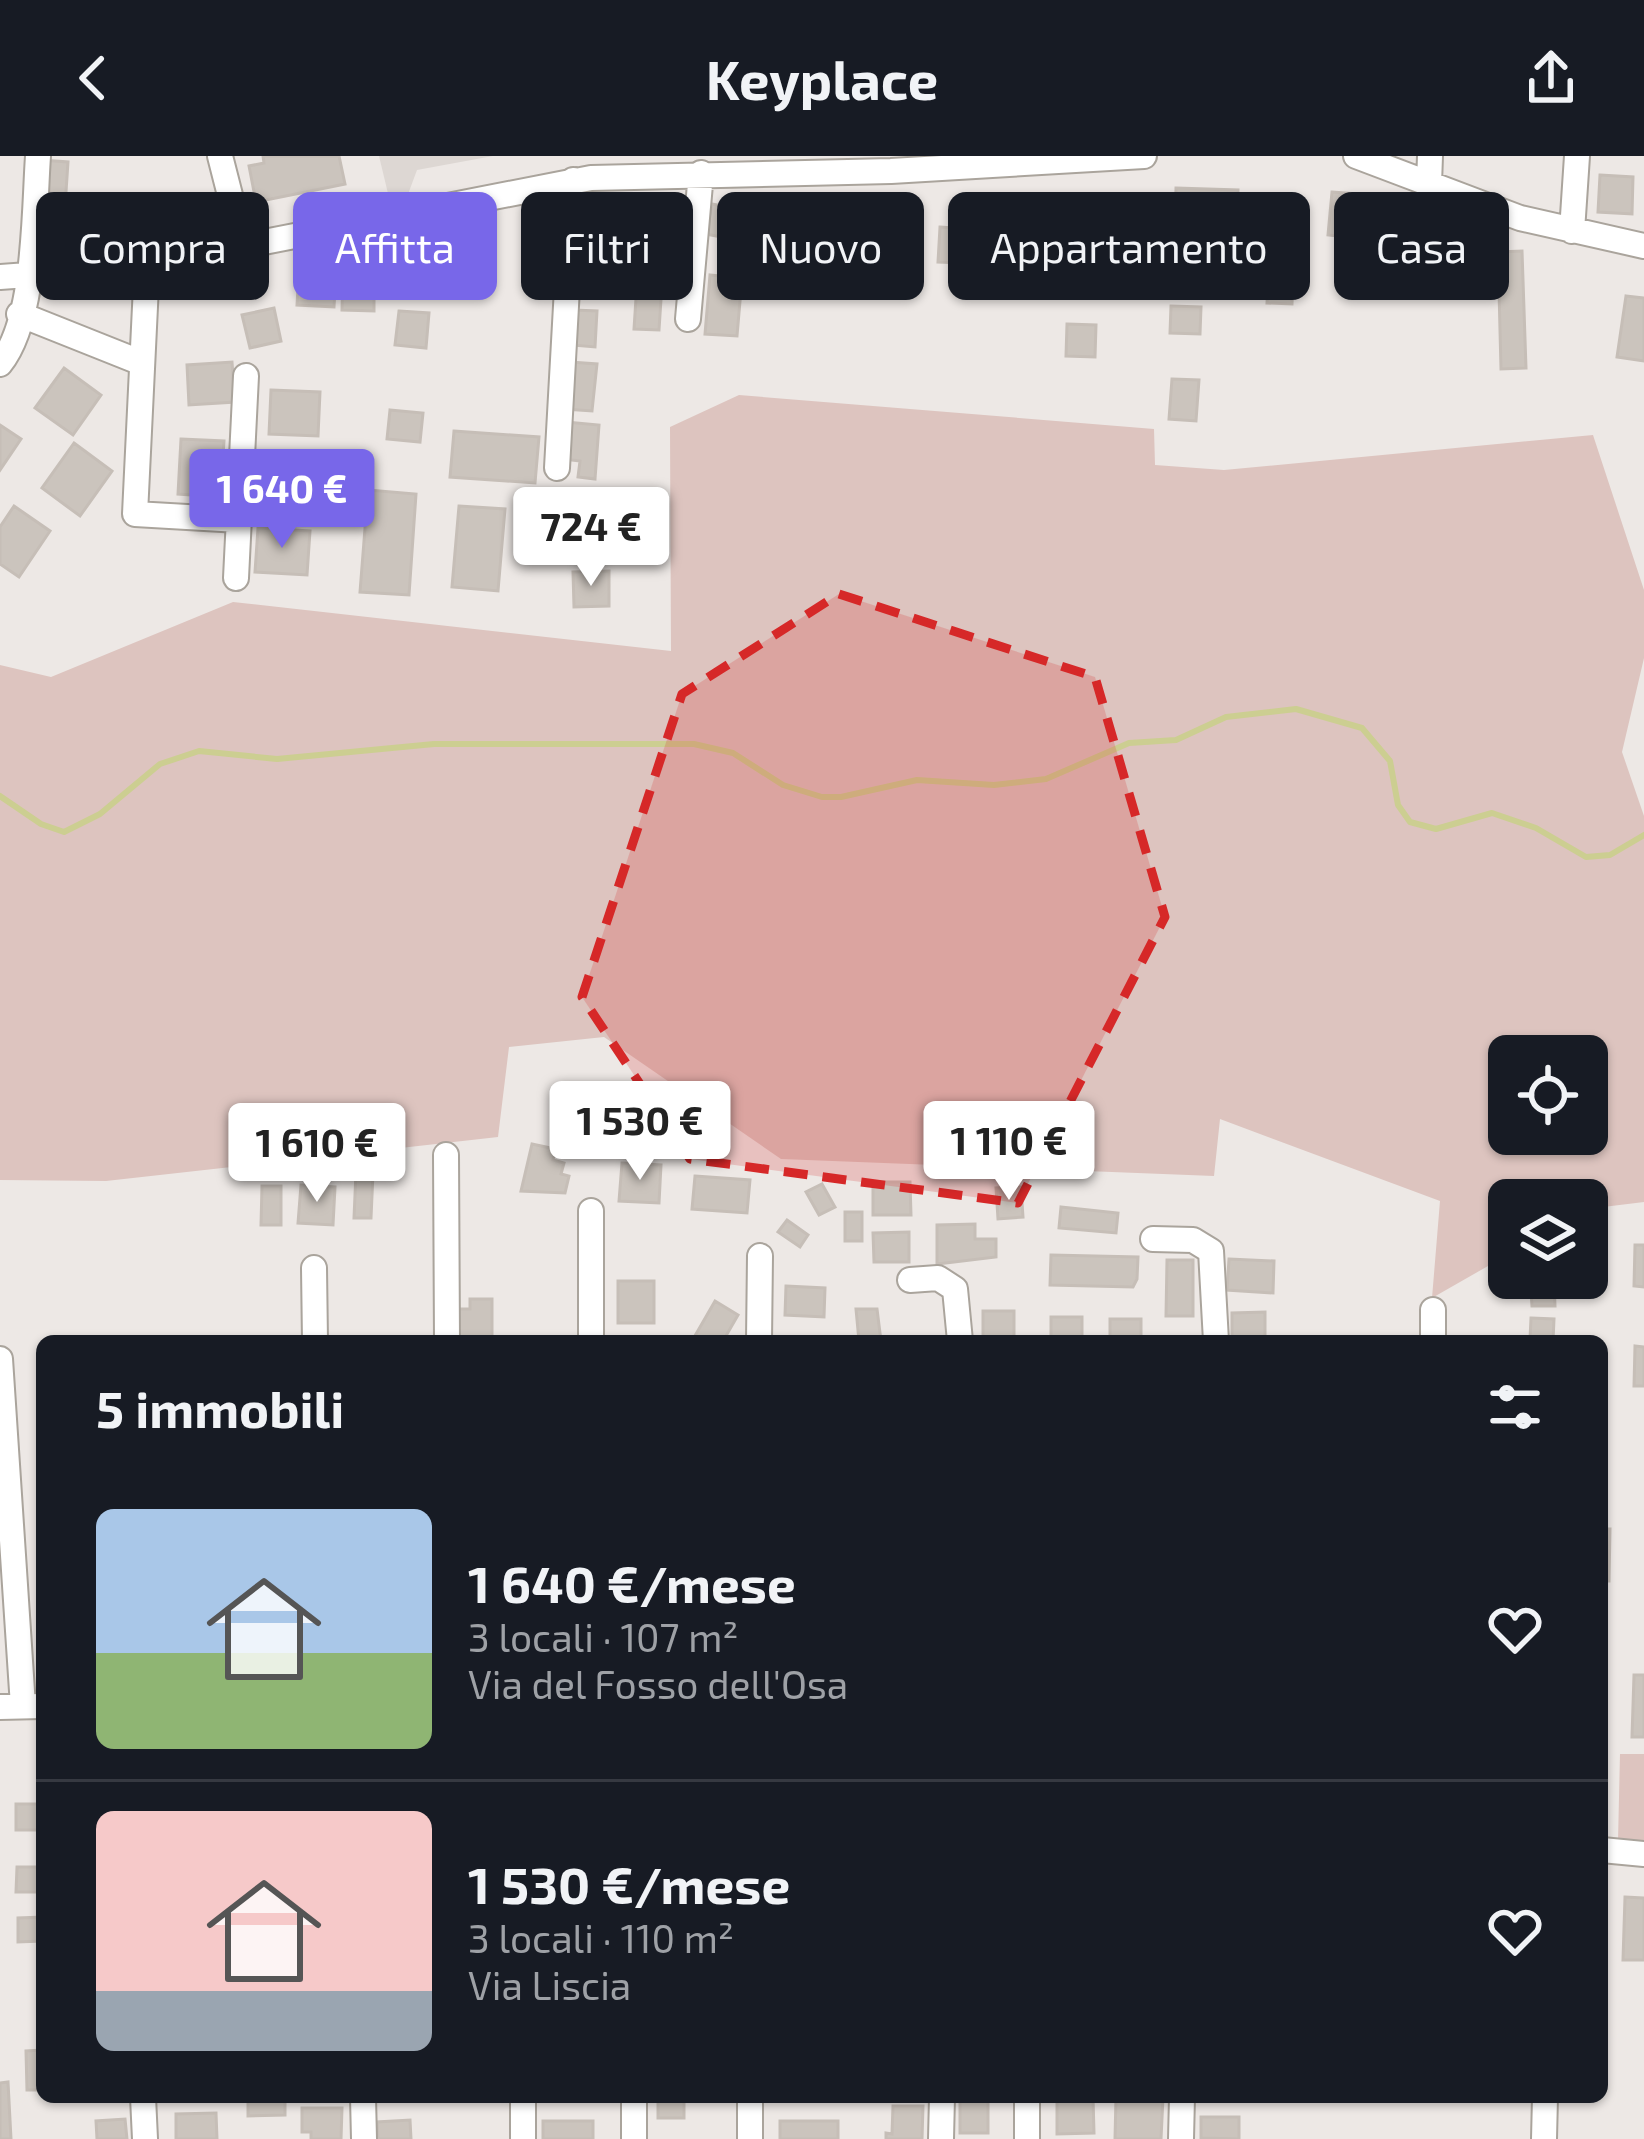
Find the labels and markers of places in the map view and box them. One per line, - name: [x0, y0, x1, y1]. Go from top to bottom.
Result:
- pin: 1 640 €: [171, 449, 393, 551]
- pin: 724 €: [507, 487, 675, 589]
- pin: 1 530 €: [529, 1081, 751, 1183]
- pin: 1 110 €: [898, 1101, 1120, 1203]
- pin: 1 610 €: [206, 1103, 428, 1205]

